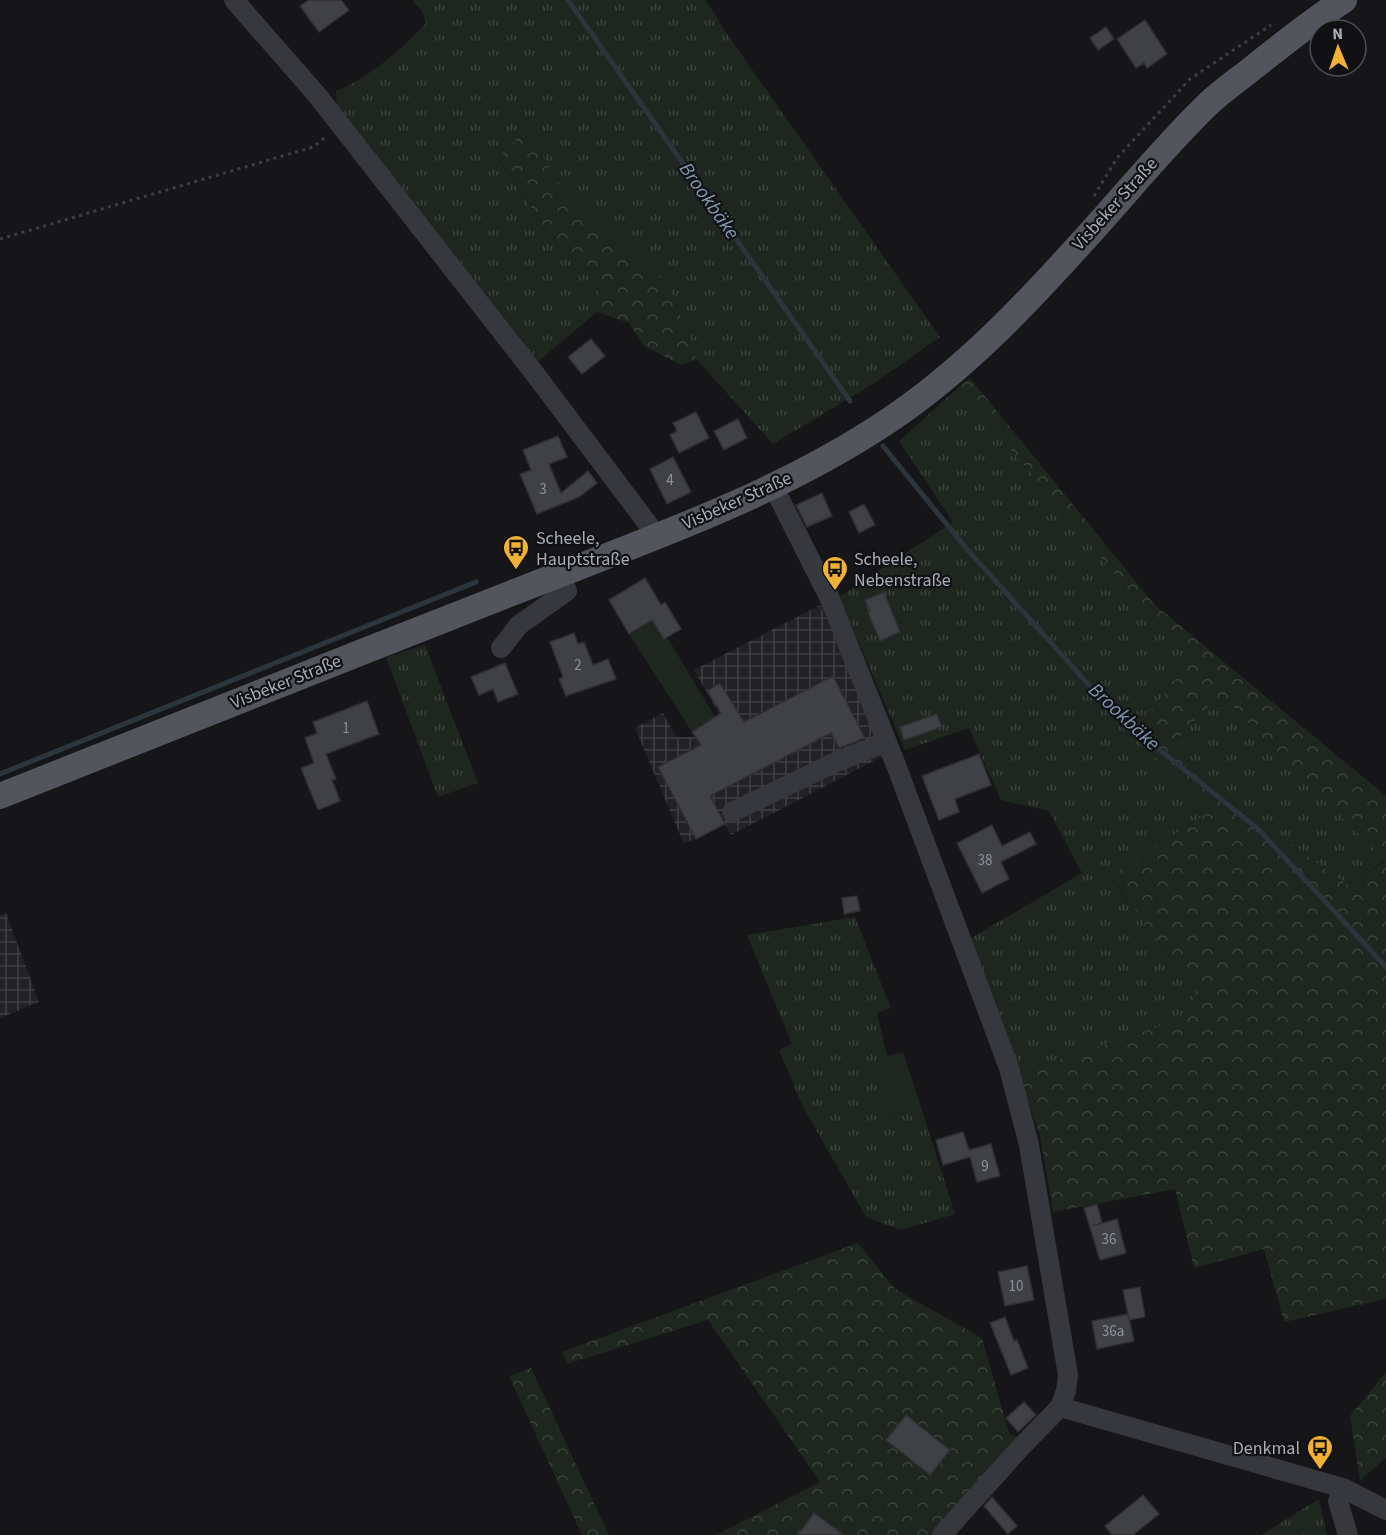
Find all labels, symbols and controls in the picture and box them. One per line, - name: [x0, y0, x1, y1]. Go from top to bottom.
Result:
- north arrow: [1308, 18, 1368, 78]
- text: N: [1332, 23, 1343, 45]
- street label: Visbeker Straße: [1067, 152, 1163, 256]
- water label: Brookbäke: [672, 157, 746, 245]
- street label: Visbeker Straße: [679, 466, 796, 536]
- house number: 4: [666, 470, 674, 491]
- house number: 3: [539, 479, 547, 500]
- place label: Scheele, Hauptstraße: [536, 526, 630, 572]
- bus stop icon: Scheele, Hauptstraße: [501, 533, 531, 571]
- place label: Scheele, Nebenstraße: [854, 547, 951, 593]
- bus stop icon: Scheele, Nebenstraße: [820, 554, 850, 592]
- street label: Visbeker Straße: [227, 648, 345, 715]
- house number: 2: [574, 655, 582, 676]
- water label: Brookbäke: [1082, 677, 1166, 757]
- house number: 1: [342, 718, 350, 739]
- house number: 38: [978, 850, 992, 871]
- house number: 9: [981, 1156, 989, 1177]
- house number: 36: [1102, 1229, 1116, 1250]
- house number: 10: [1009, 1276, 1023, 1297]
- house number: 36a: [1102, 1321, 1124, 1342]
- bus stop icon: Denkmal: [1305, 1433, 1335, 1471]
- place label: Denkmal: [1233, 1436, 1300, 1461]

